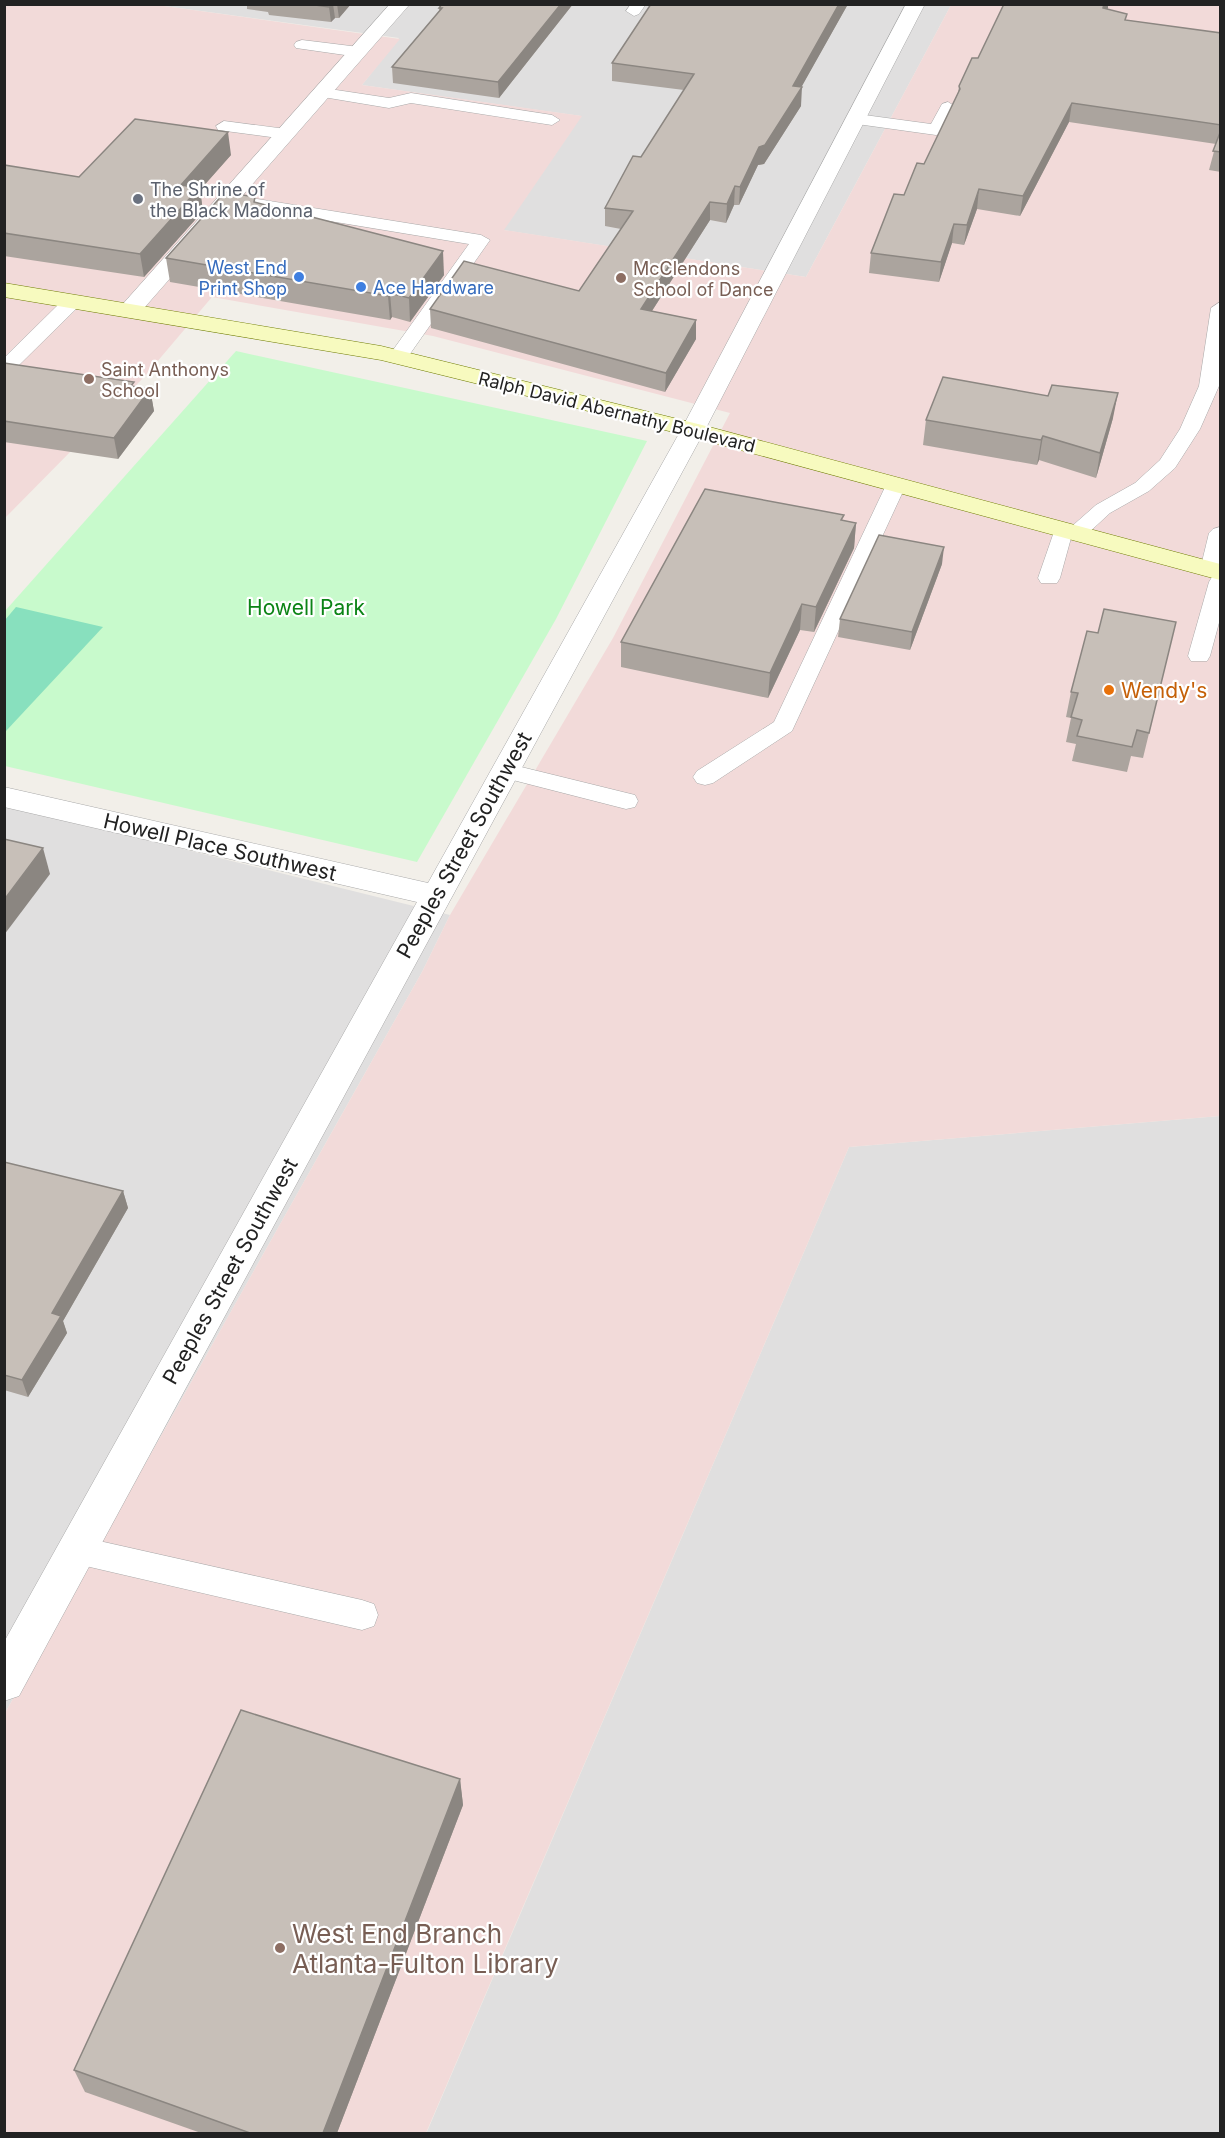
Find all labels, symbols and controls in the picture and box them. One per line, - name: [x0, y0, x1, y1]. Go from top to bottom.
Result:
- place label: The Shrine of the Black Madonna: [150, 179, 313, 221]
- marker: The Shrine of the Black Madonna: [131, 192, 145, 206]
- place label: West End Print Shop: [198, 257, 287, 299]
- place label: McClendons School of Dance: [633, 258, 774, 300]
- marker: West End Print Shop: [292, 270, 306, 284]
- marker: McClendons School of Dance: [614, 271, 628, 285]
- place label: Ace Hardware: [373, 277, 494, 298]
- marker: Ace Hardware: [354, 280, 368, 294]
- place label: Saint Anthonys School: [101, 359, 229, 401]
- street label: Ralph David Abernathy Boulevard: [476, 367, 758, 457]
- marker: Saint Anthonys School: [82, 372, 96, 386]
- park label: Howell Park: [247, 595, 365, 620]
- place label: Wendy's: [1121, 678, 1207, 703]
- marker: Wendy's: [1102, 683, 1116, 697]
- street label: Peeples Street Southwest: [391, 727, 537, 963]
- street label: Howell Place Southwest: [101, 808, 339, 886]
- street label: Peeples Street Southwest: [157, 1153, 303, 1389]
- place label: West End Branch Atlanta-Fulton Library: [292, 1918, 559, 1979]
- marker: West End Branch Atlanta-Fulton Library: [273, 1941, 287, 1955]

